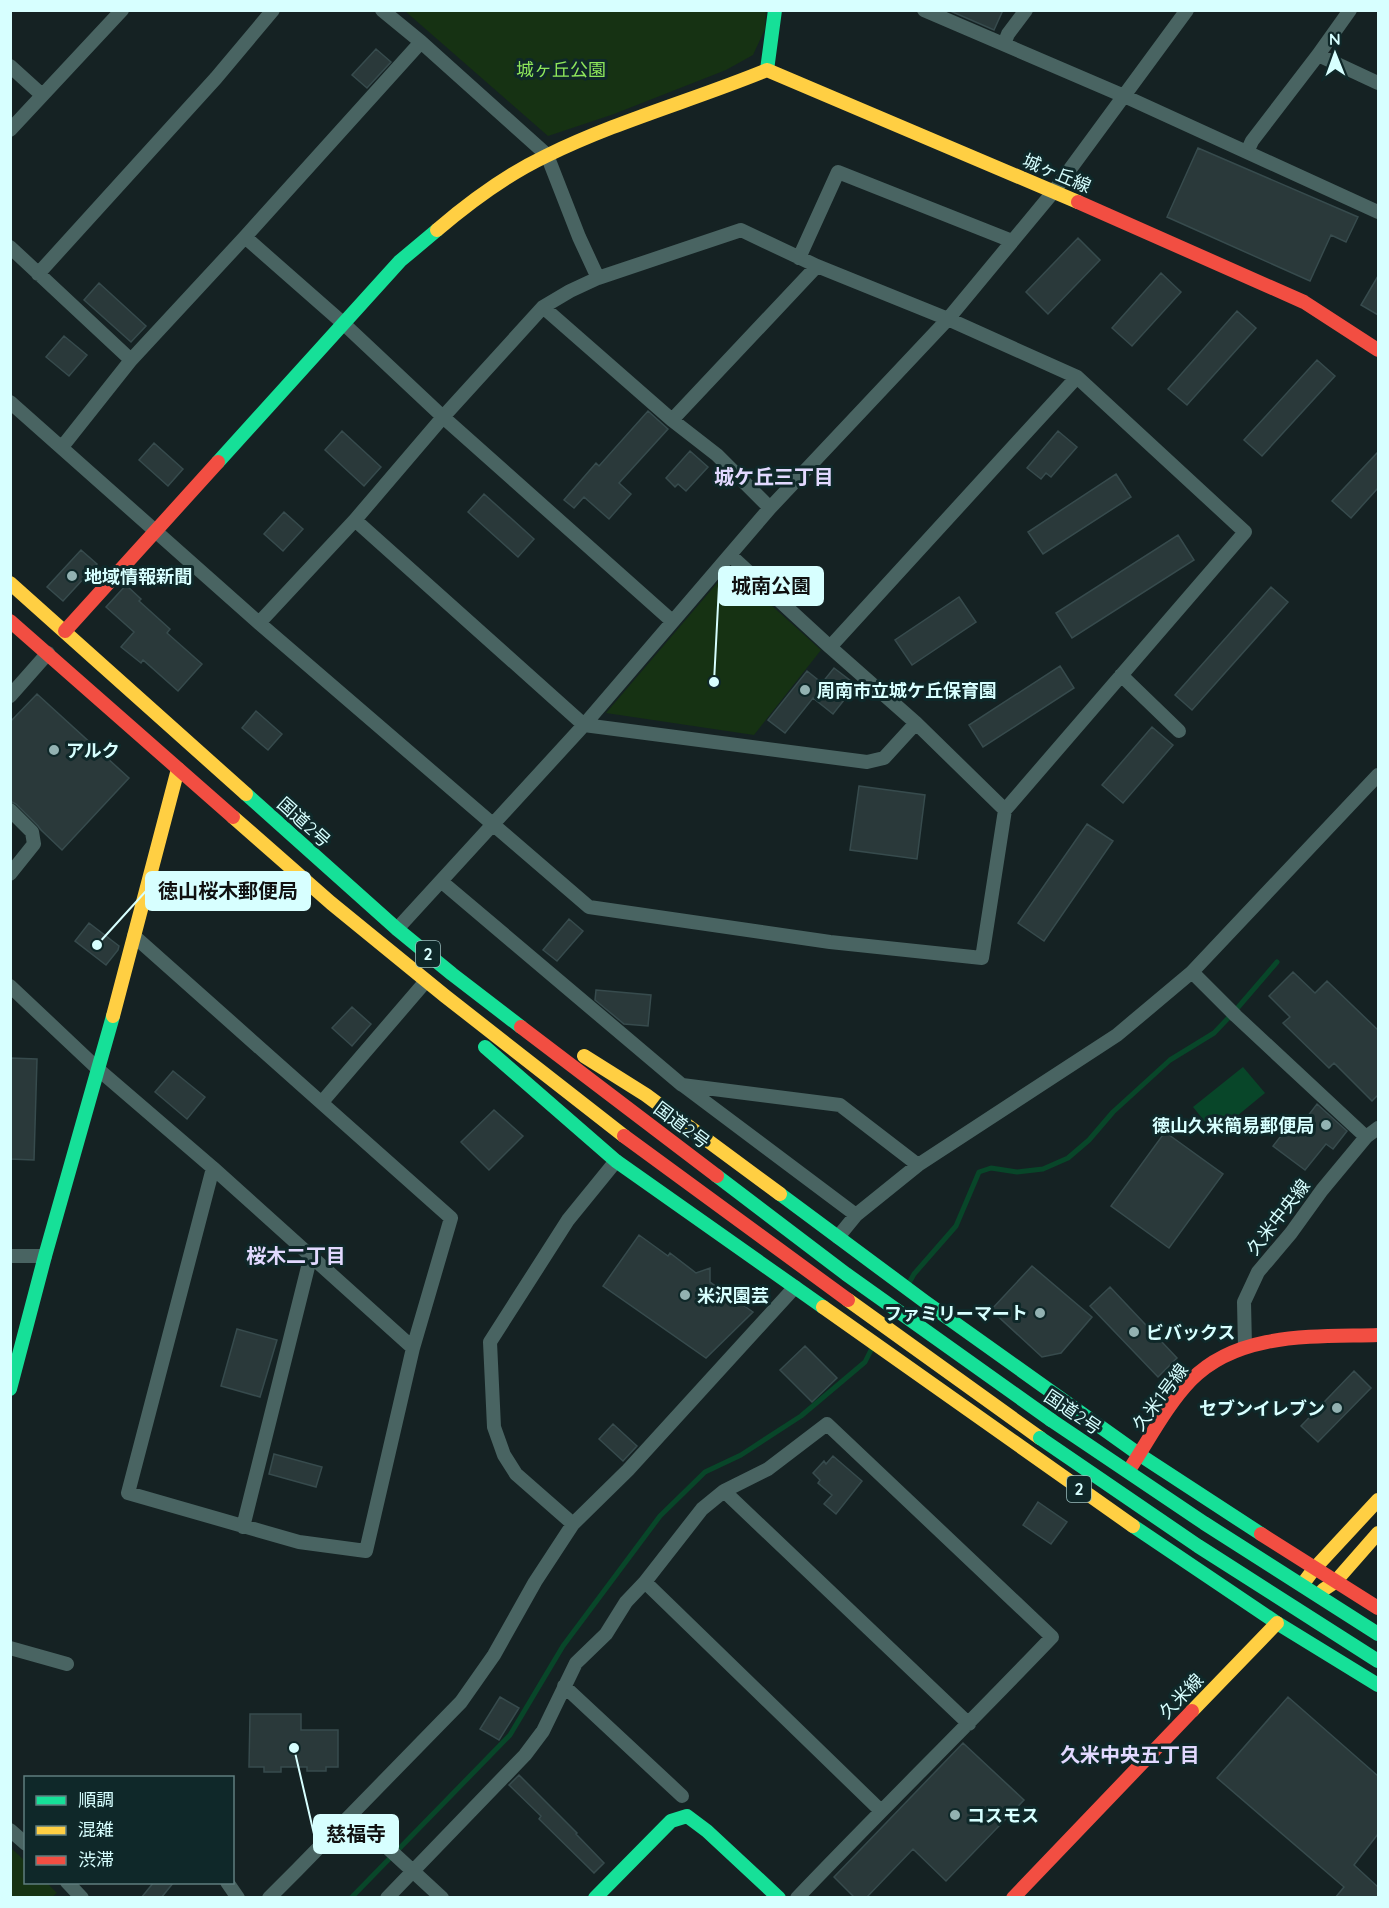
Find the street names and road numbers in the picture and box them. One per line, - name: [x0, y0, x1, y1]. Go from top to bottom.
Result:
- street label: 城ヶ丘線: [1019, 148, 1095, 198]
- street label: 国道2号: [273, 792, 335, 852]
- road number: 2: [416, 941, 440, 967]
- street label: 国道2号: [650, 1097, 714, 1153]
- street label: 久米中央線: [1241, 1174, 1315, 1260]
- street label: 久米1号線: [1127, 1359, 1193, 1435]
- street label: 国道2号: [1040, 1385, 1106, 1439]
- road number: 2: [1067, 1476, 1091, 1502]
- street label: 久米線: [1154, 1669, 1208, 1723]

